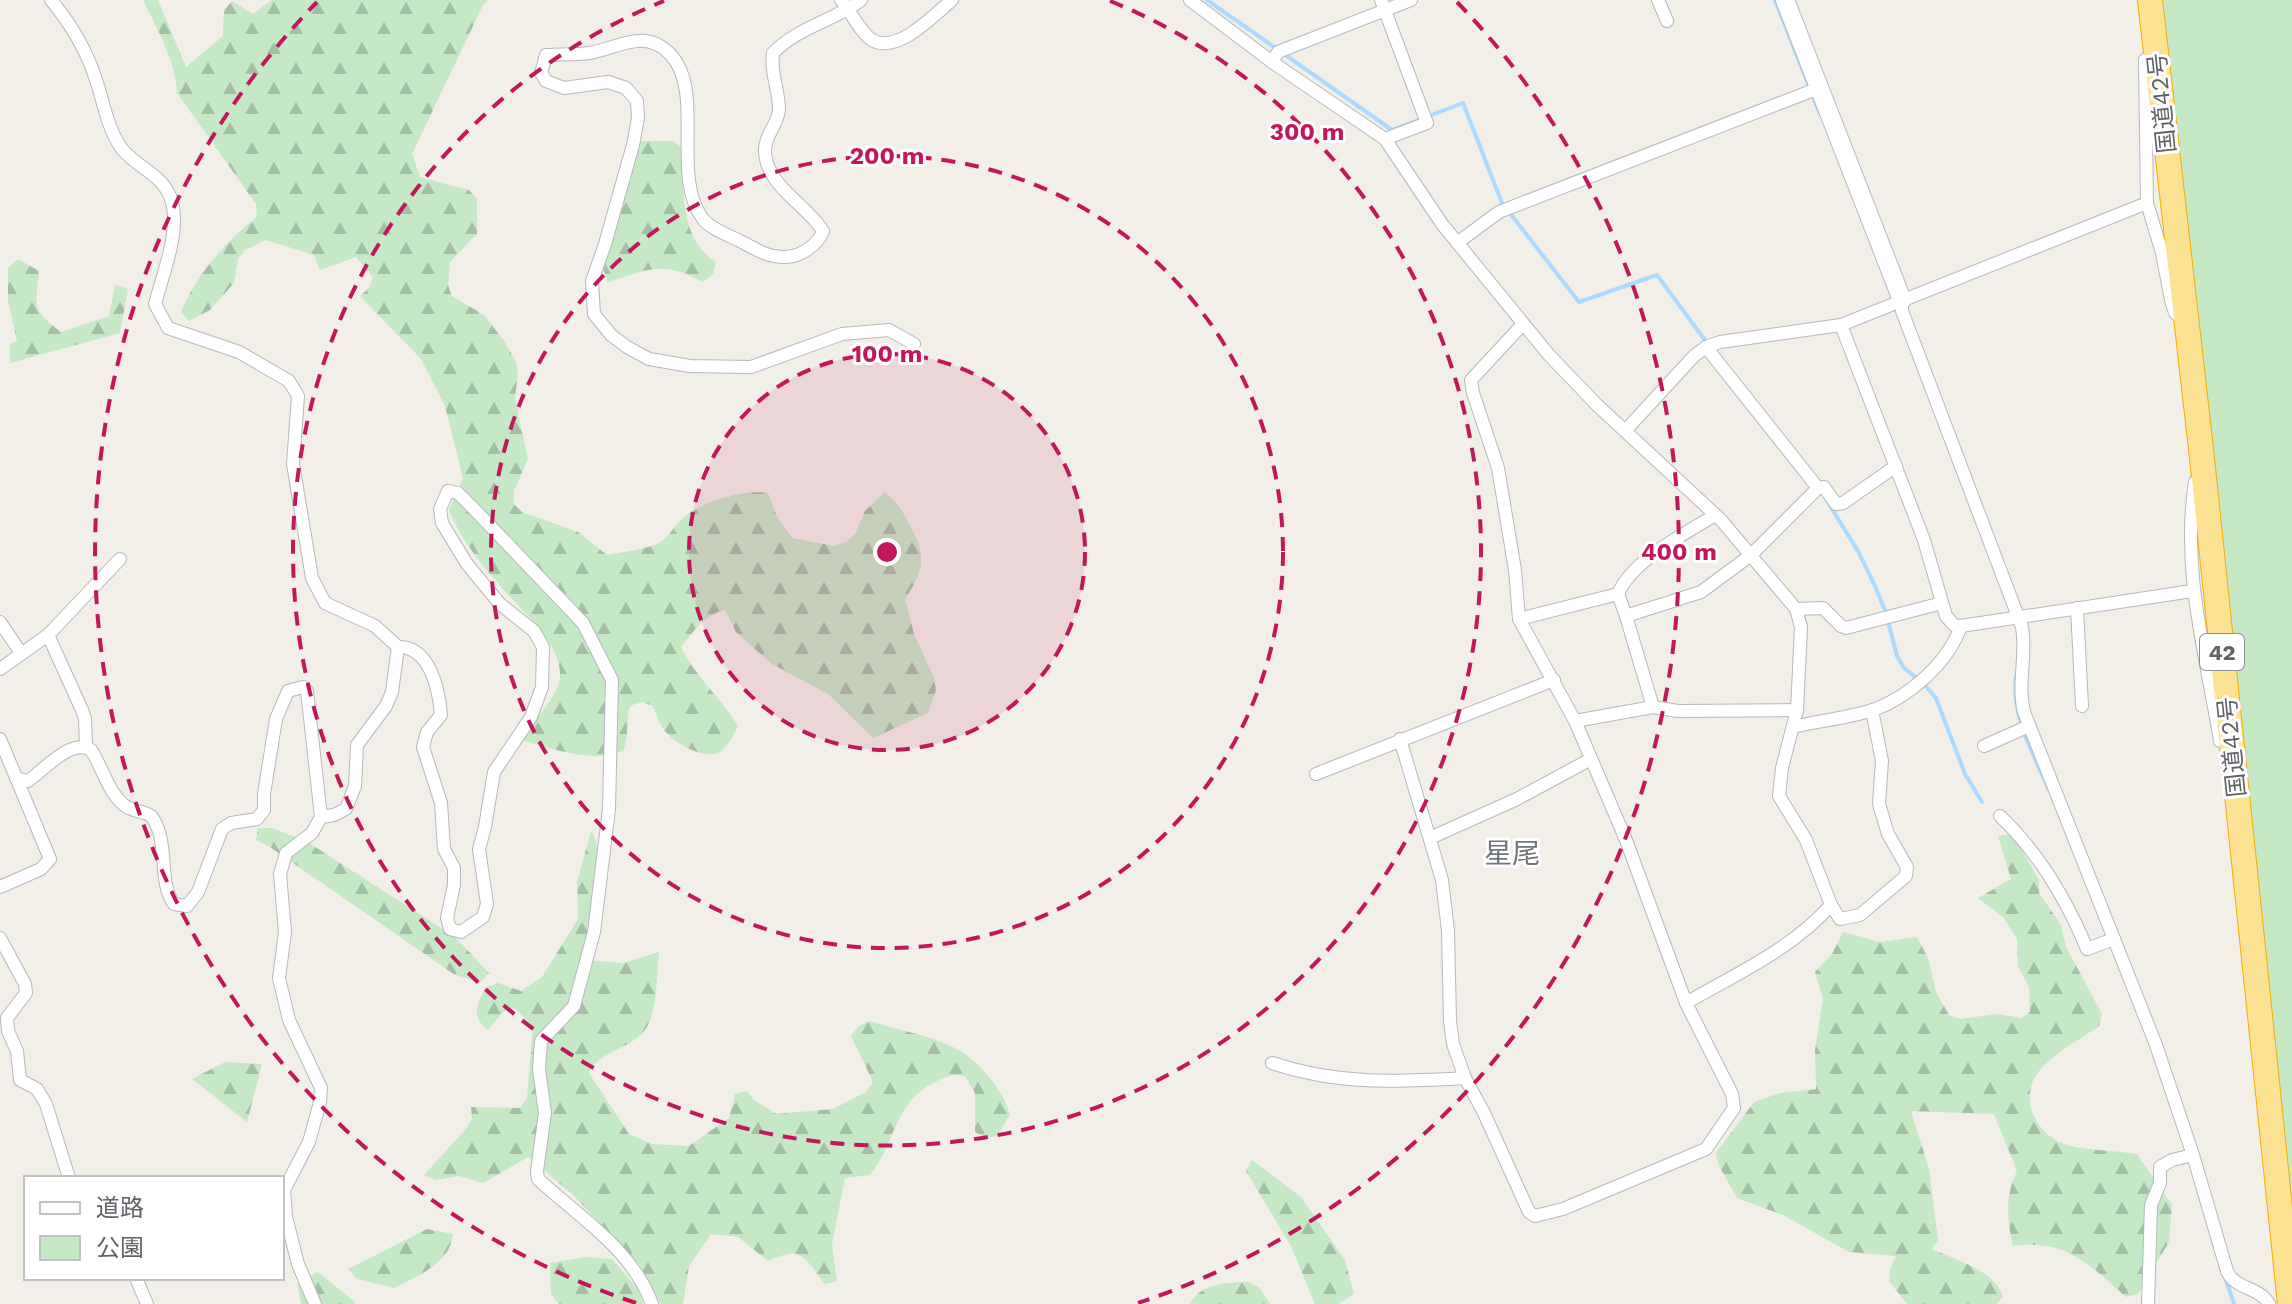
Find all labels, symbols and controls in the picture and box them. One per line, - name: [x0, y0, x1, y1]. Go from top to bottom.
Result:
- street label: 国道42号: [2143, 51, 2181, 155]
- text: 300 m: [1270, 118, 1344, 146]
- text: 200 m: [850, 142, 924, 170]
- text: 100 m: [852, 340, 922, 368]
- centre of rings: [873, 538, 901, 566]
- text: 400 m: [1641, 538, 1717, 566]
- road number: 42: [2200, 634, 2244, 670]
- street label: 国道42号: [2213, 695, 2251, 799]
- district label: 星尾: [1484, 837, 1540, 870]
- legend: [24, 1176, 284, 1280]
- text: 道路: [96, 1194, 144, 1222]
- text: 公園: [96, 1234, 144, 1262]

